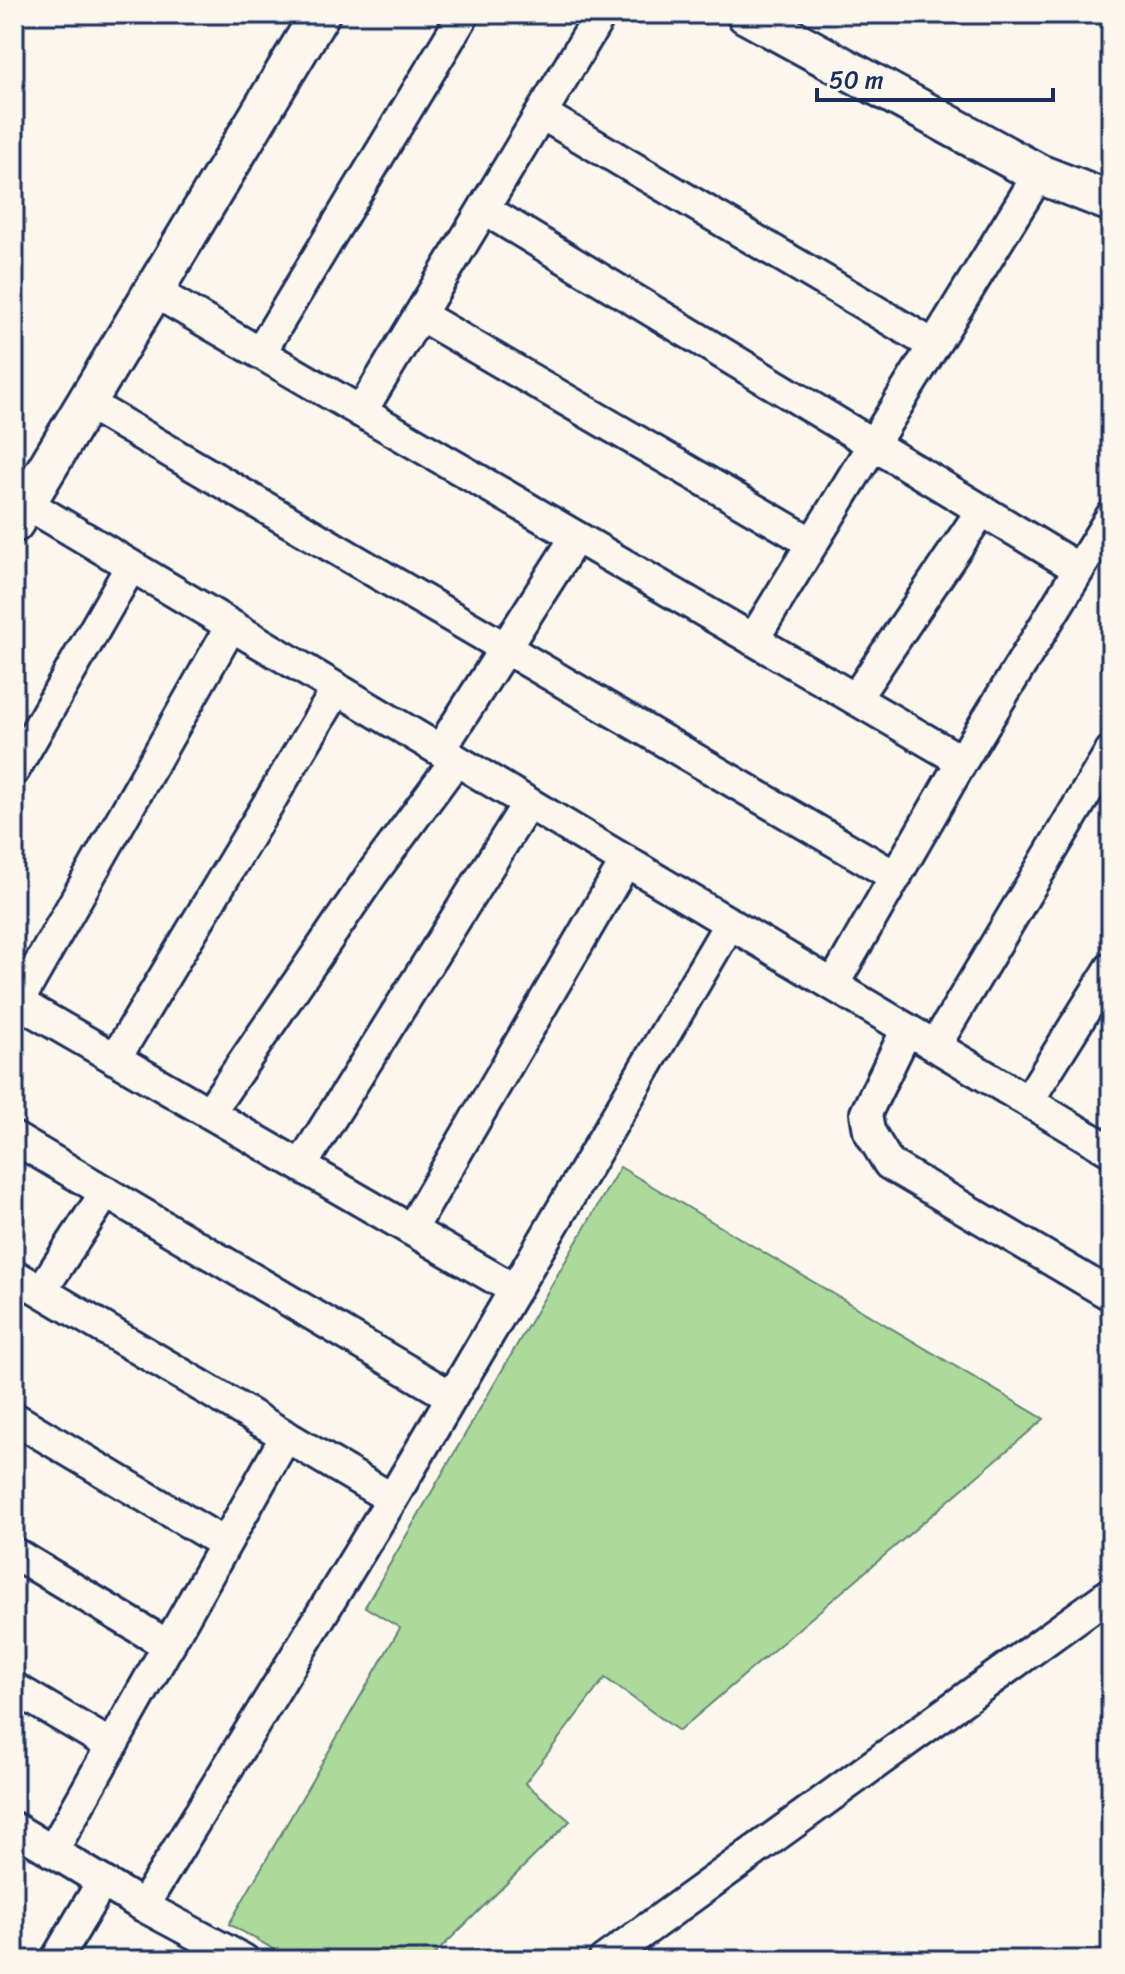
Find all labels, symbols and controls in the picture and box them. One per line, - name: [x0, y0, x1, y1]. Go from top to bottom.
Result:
- scale bar: [817, 52, 1053, 102]
- text: 50 m: [829, 59, 884, 101]

